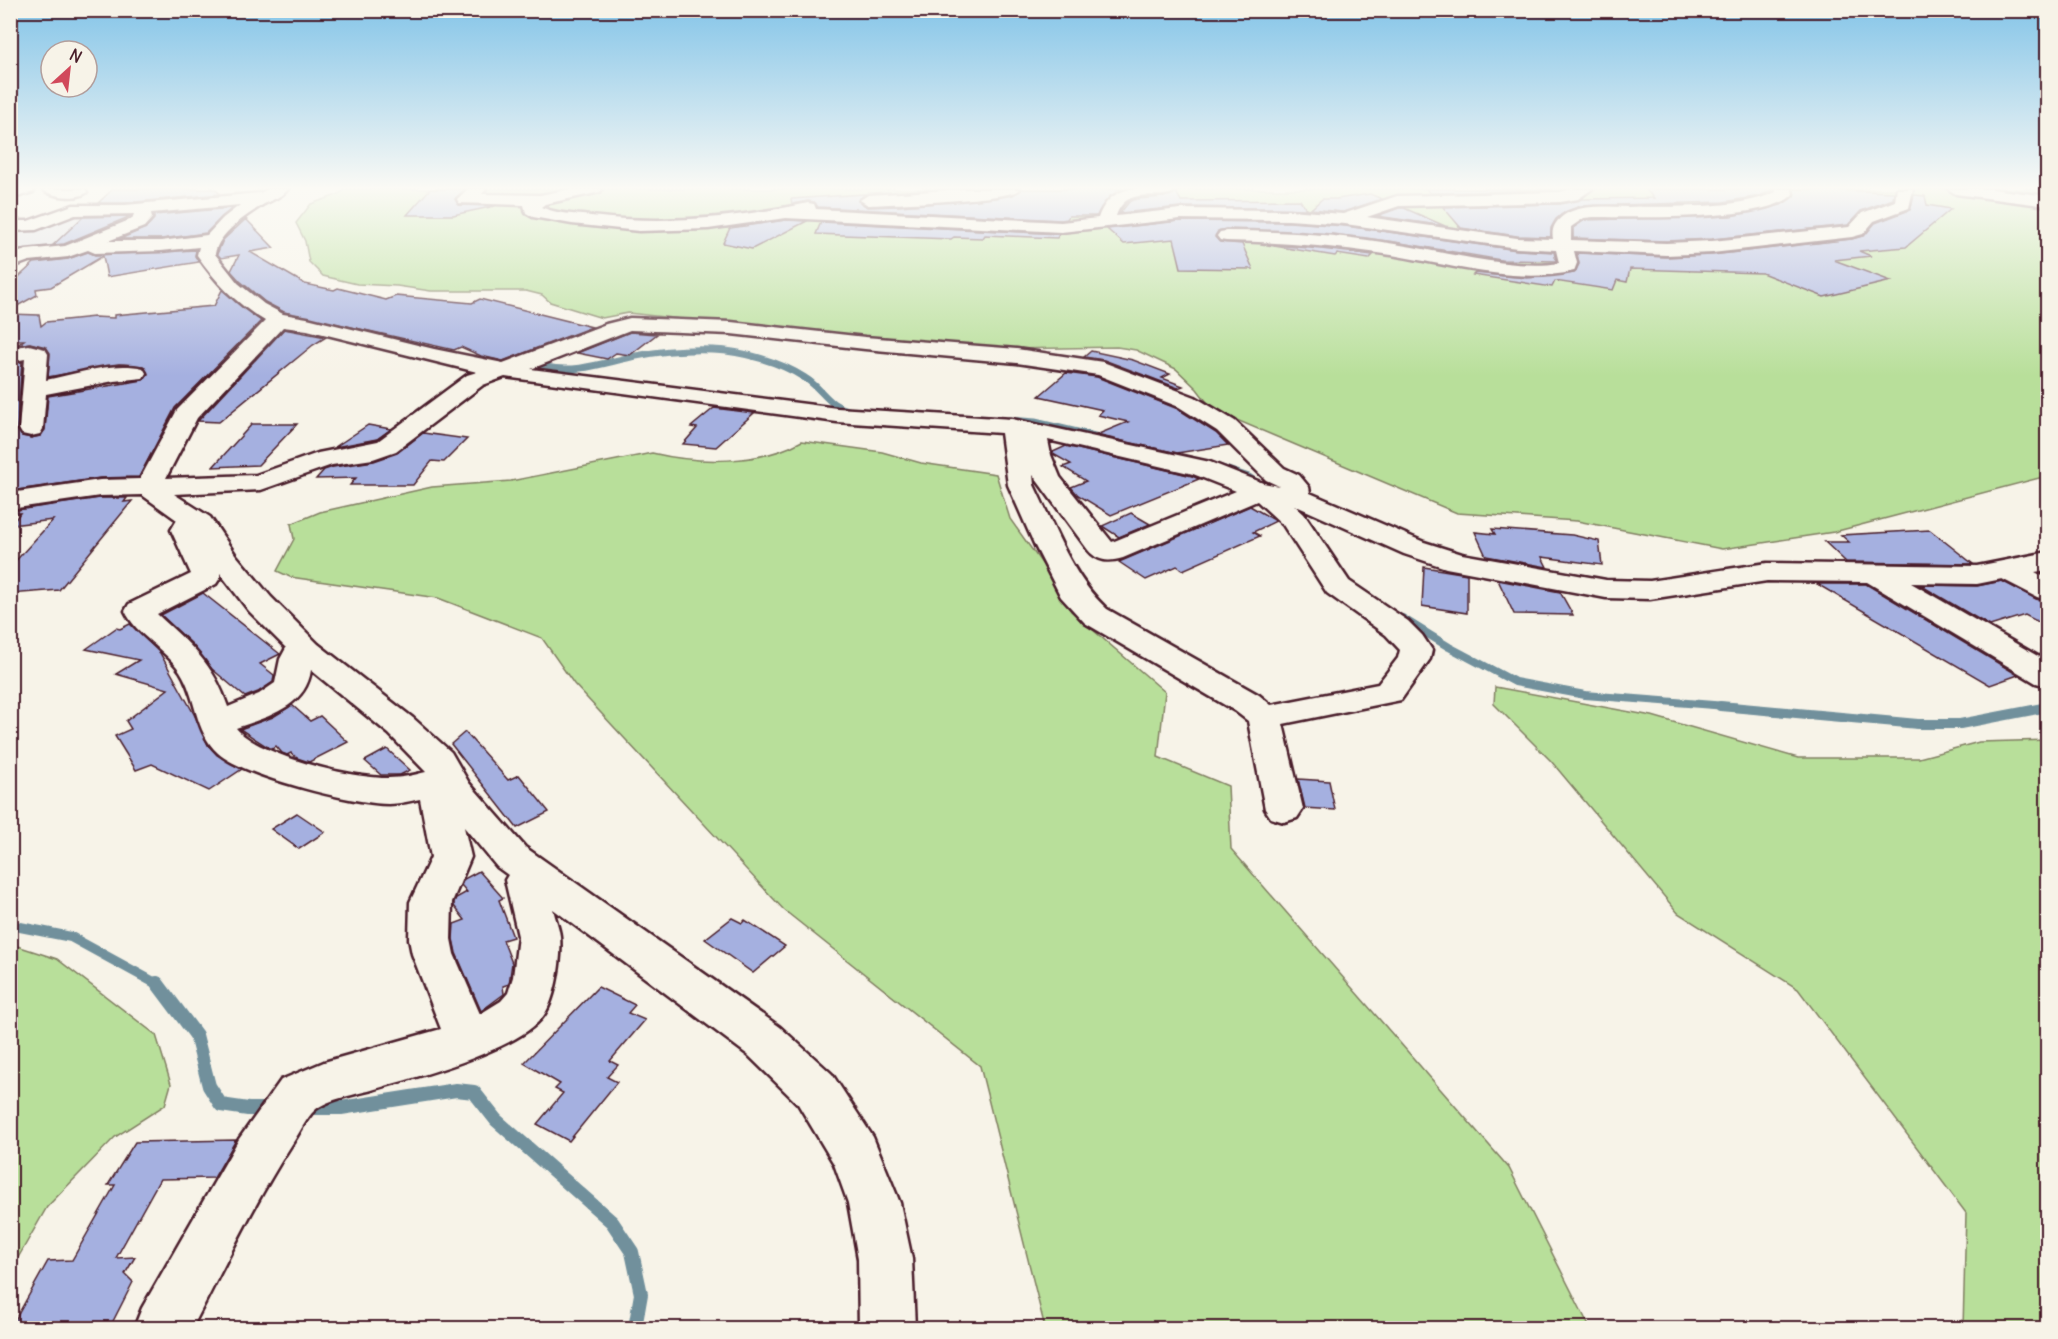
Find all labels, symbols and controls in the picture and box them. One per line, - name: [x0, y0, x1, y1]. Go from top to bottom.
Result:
- north arrow: [39, 39, 99, 99]
- text: N: [66, 44, 85, 67]

